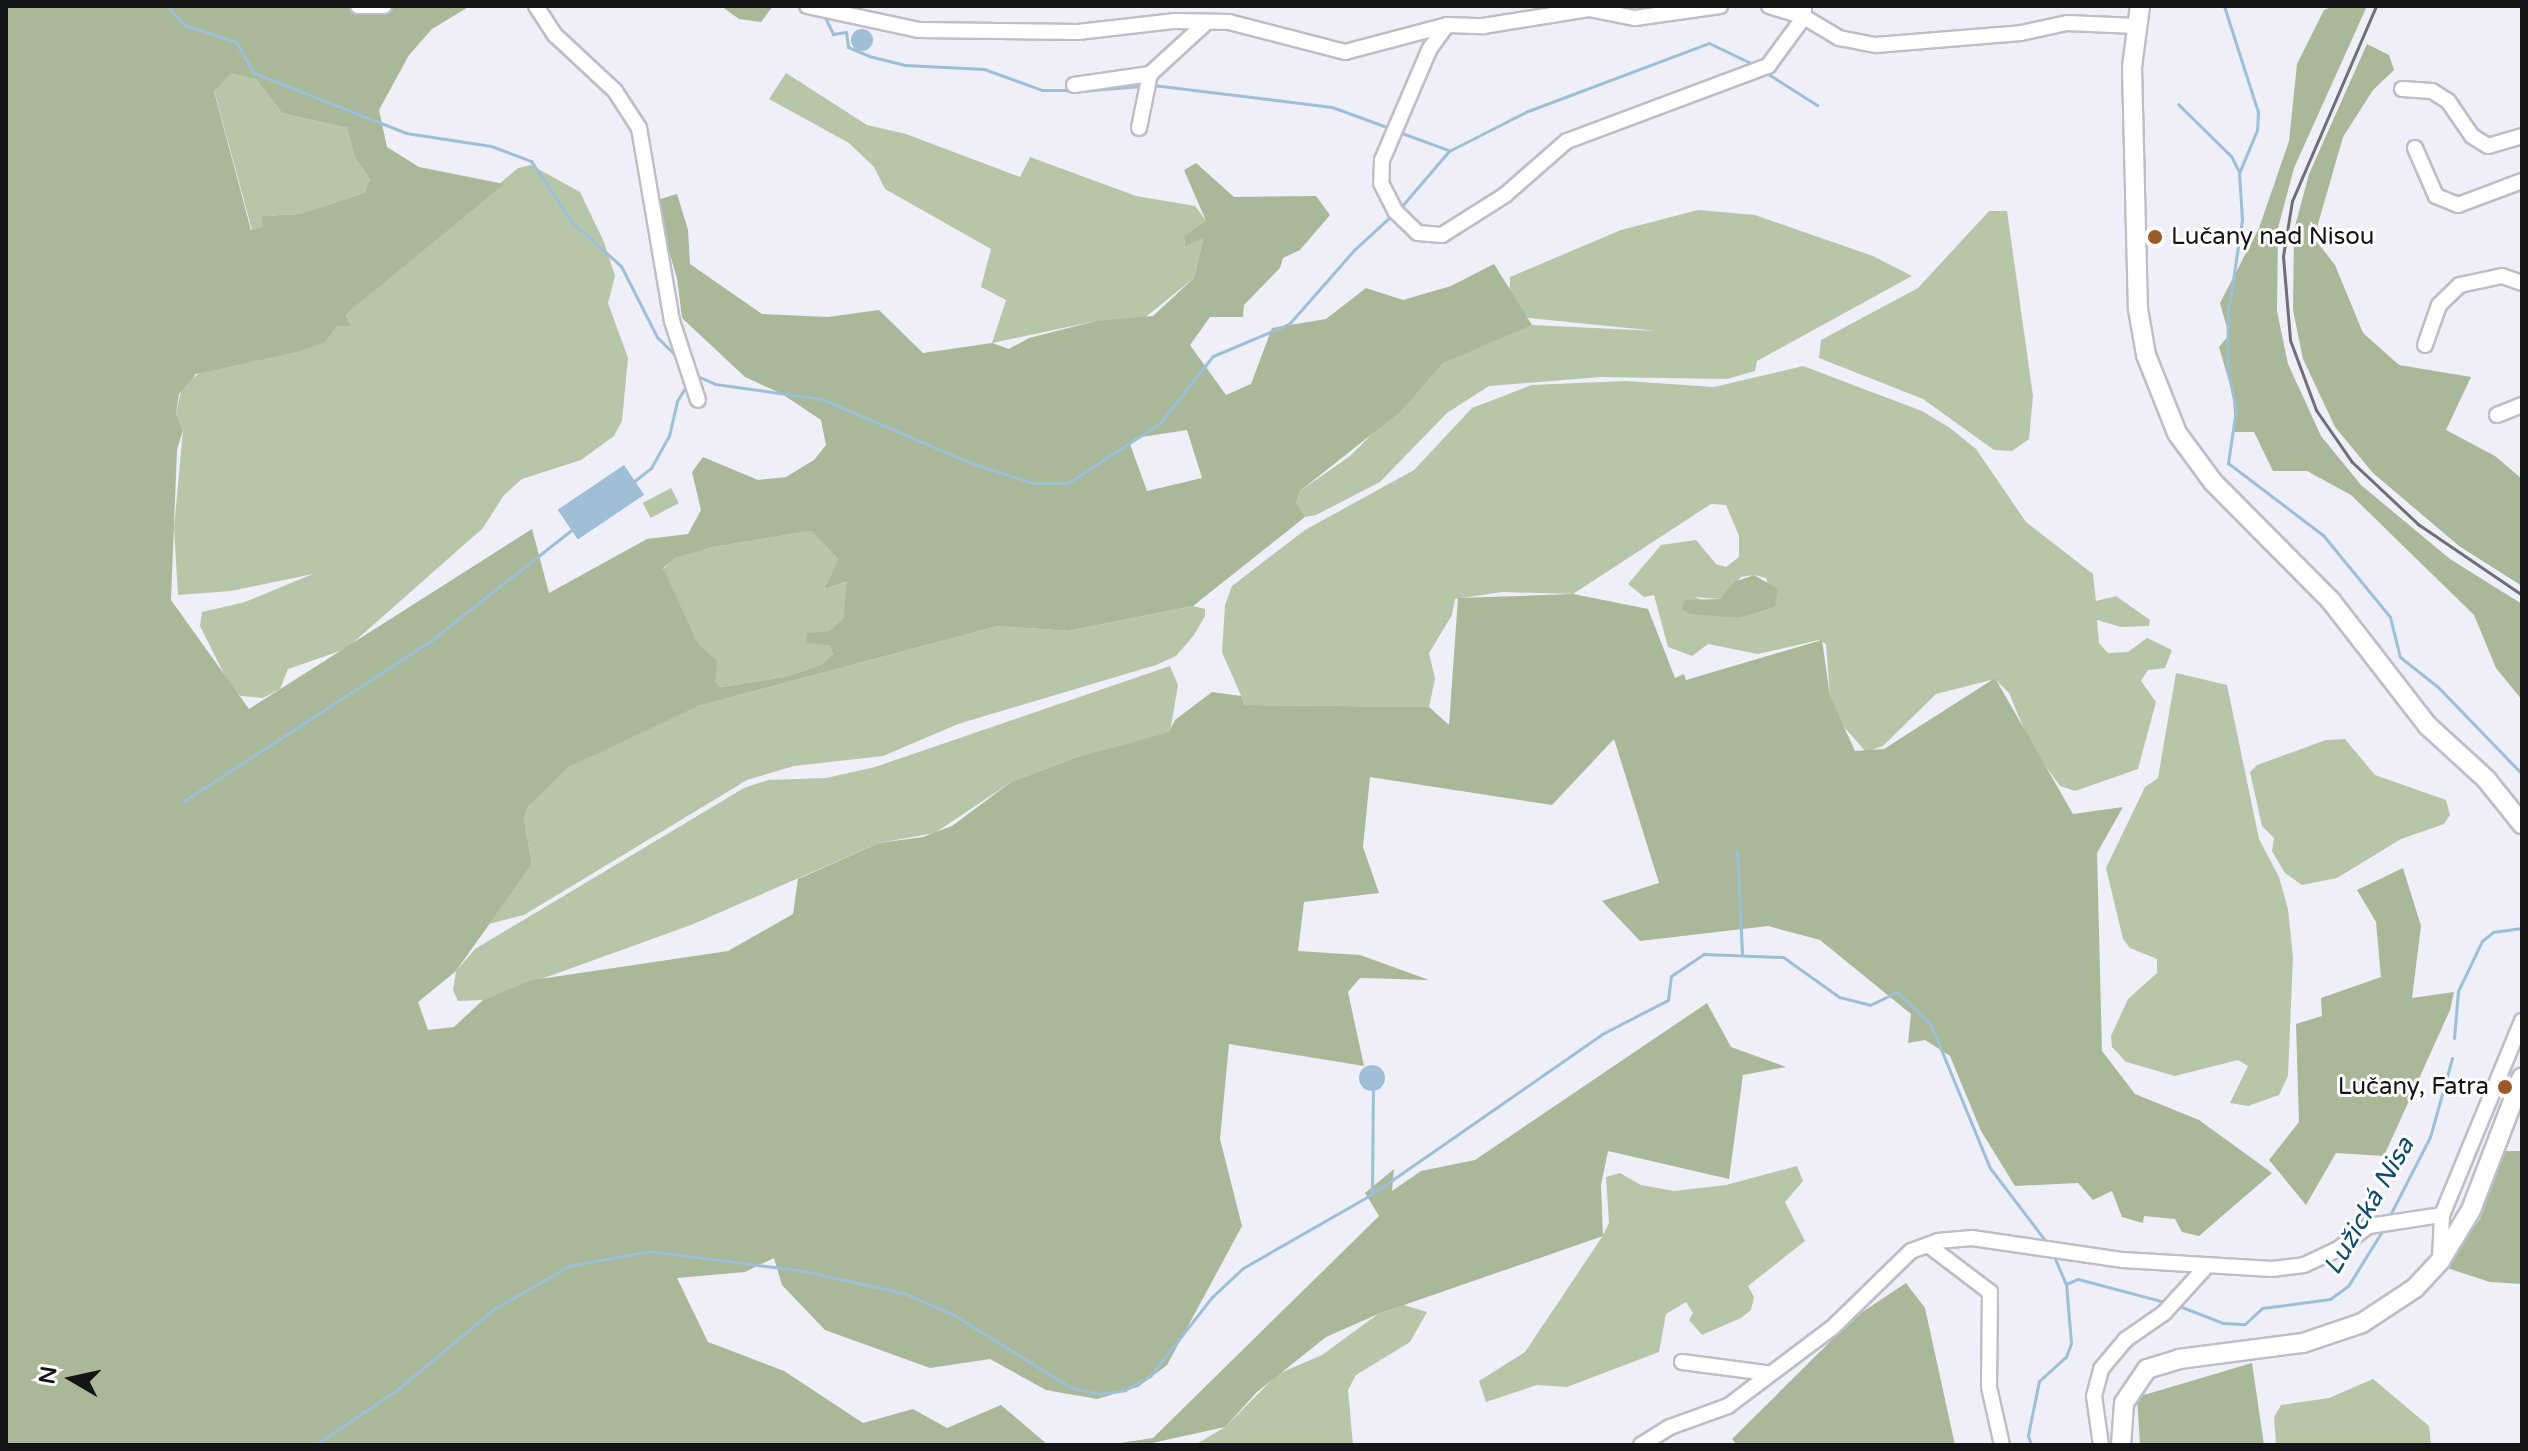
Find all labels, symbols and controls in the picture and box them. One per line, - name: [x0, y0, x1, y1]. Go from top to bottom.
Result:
- place label: Lučany nad Nisou: [2171, 223, 2374, 251]
- marker: Lučany nad Nisou: [2146, 228, 2164, 246]
- place label: Lučany, Fatra: [2338, 1073, 2489, 1101]
- marker: Lučany, Fatra: [2496, 1078, 2514, 1096]
- water label: Lužická Nisa: [2317, 1132, 2421, 1280]
- north arrow: [32, 1339, 112, 1419]
- text: N: [34, 1364, 63, 1386]

